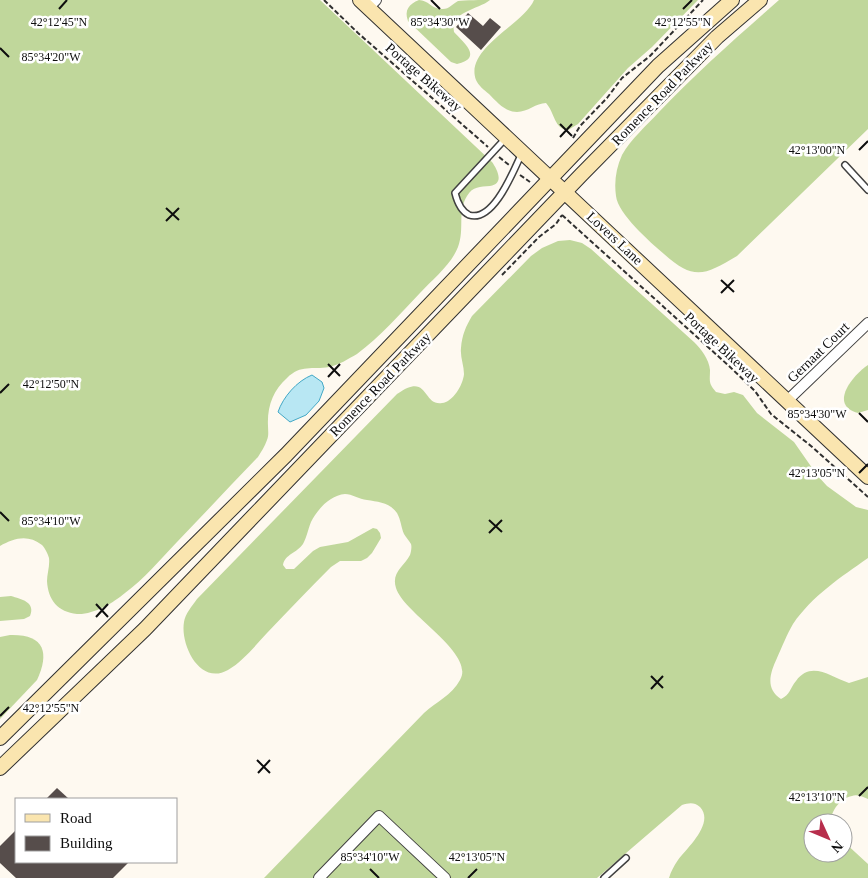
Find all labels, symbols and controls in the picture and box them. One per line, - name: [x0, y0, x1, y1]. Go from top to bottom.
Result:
- text: 42°12'45"N: [31, 15, 88, 29]
- text: 85°34'30"W: [410, 15, 470, 29]
- text: 42°12'55"N: [655, 15, 712, 29]
- street label: Romence Road Parkway: [609, 38, 716, 148]
- street label: Portage Bikeway: [383, 40, 465, 115]
- text: 85°34'20"W: [21, 50, 81, 64]
- text: 42°13'00"N: [789, 143, 846, 157]
- street label: Lovers Lane: [584, 209, 646, 268]
- street label: Portage Bikeway: [681, 309, 762, 386]
- street label: Gernaat Court: [784, 319, 852, 385]
- street label: Romence Road Parkway: [327, 329, 434, 439]
- text: 42°12'50"N: [23, 377, 80, 391]
- text: 85°34'30"W: [787, 407, 847, 421]
- text: 42°13'05"N: [789, 466, 846, 480]
- text: 85°34'10"W: [21, 514, 81, 528]
- text: 42°12'55"N: [23, 701, 80, 715]
- text: 42°13'10"N: [789, 790, 846, 804]
- legend: [15, 798, 178, 863]
- text: Road: [60, 810, 92, 826]
- north arrow: [803, 813, 853, 863]
- text: Building: [60, 835, 113, 851]
- text: N: [828, 838, 846, 856]
- text: 85°34'10"W: [340, 850, 400, 864]
- text: 42°13'05"N: [449, 850, 506, 864]

